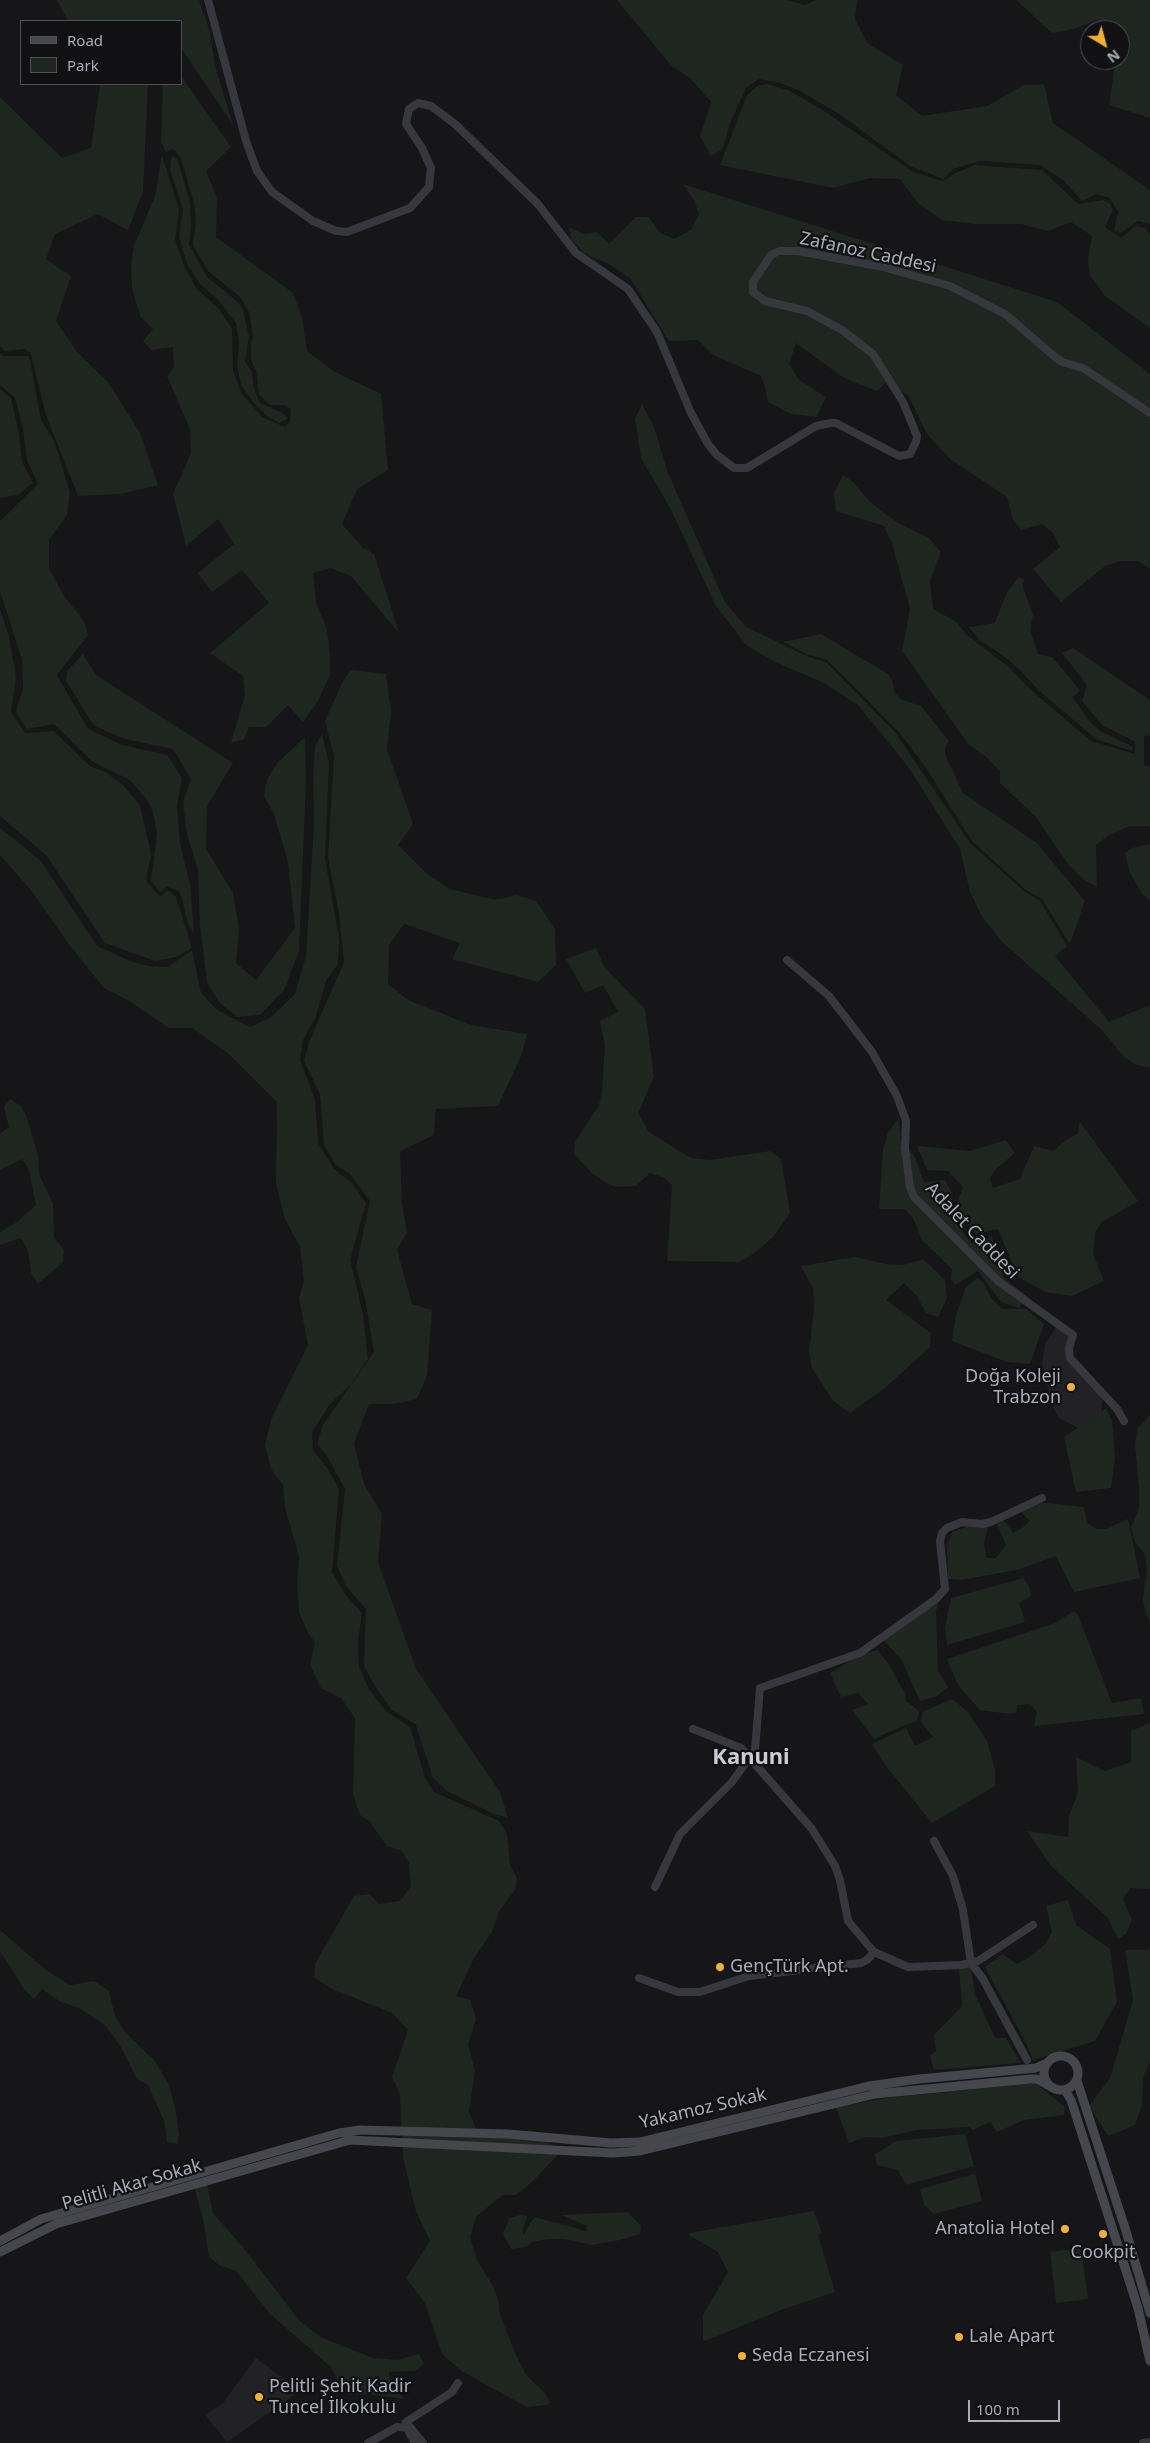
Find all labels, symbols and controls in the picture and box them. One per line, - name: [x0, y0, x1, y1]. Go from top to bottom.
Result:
- legend: [20, 20, 182, 85]
- north arrow: [1080, 20, 1130, 70]
- text: Road: [67, 30, 103, 50]
- text: N: [1103, 46, 1124, 68]
- text: Park: [67, 55, 99, 75]
- street label: Zafanoz Caddesi: [798, 228, 938, 278]
- street label: Adalet Caddesi: [921, 1178, 1023, 1284]
- place label: Doğa Koleji Trabzon: [965, 1366, 1061, 1408]
- marker: Doğa Koleji Trabzon: [1065, 1381, 1077, 1393]
- district label: Kanuni: [712, 1745, 790, 1771]
- place label: GençTürk Apt.: [730, 1956, 849, 1978]
- marker: GençTürk Apt.: [714, 1961, 726, 1973]
- street label: Yakamoz Sokak: [637, 2084, 769, 2134]
- street label: Pelitli Akar Sokak: [60, 2155, 204, 2215]
- place label: Anatolia Hotel: [935, 2218, 1055, 2240]
- marker: Anatolia Hotel: [1059, 2223, 1071, 2235]
- marker: Cookpit: [1097, 2228, 1109, 2240]
- place label: Cookpit: [1071, 2242, 1135, 2264]
- place label: Lale Apart: [969, 2326, 1055, 2348]
- marker: Lale Apart: [953, 2331, 965, 2343]
- place label: Seda Eczanesi: [752, 2345, 870, 2367]
- marker: Seda Eczanesi: [736, 2350, 748, 2362]
- place label: Pelitli Şehit Kadir Tuncel İlkokulu: [269, 2376, 411, 2418]
- scale bar: [970, 2390, 1062, 2422]
- marker: Pelitli Şehit Kadir Tuncel İlkokulu: [253, 2391, 265, 2403]
- text: 100 m: [976, 2399, 1020, 2419]

